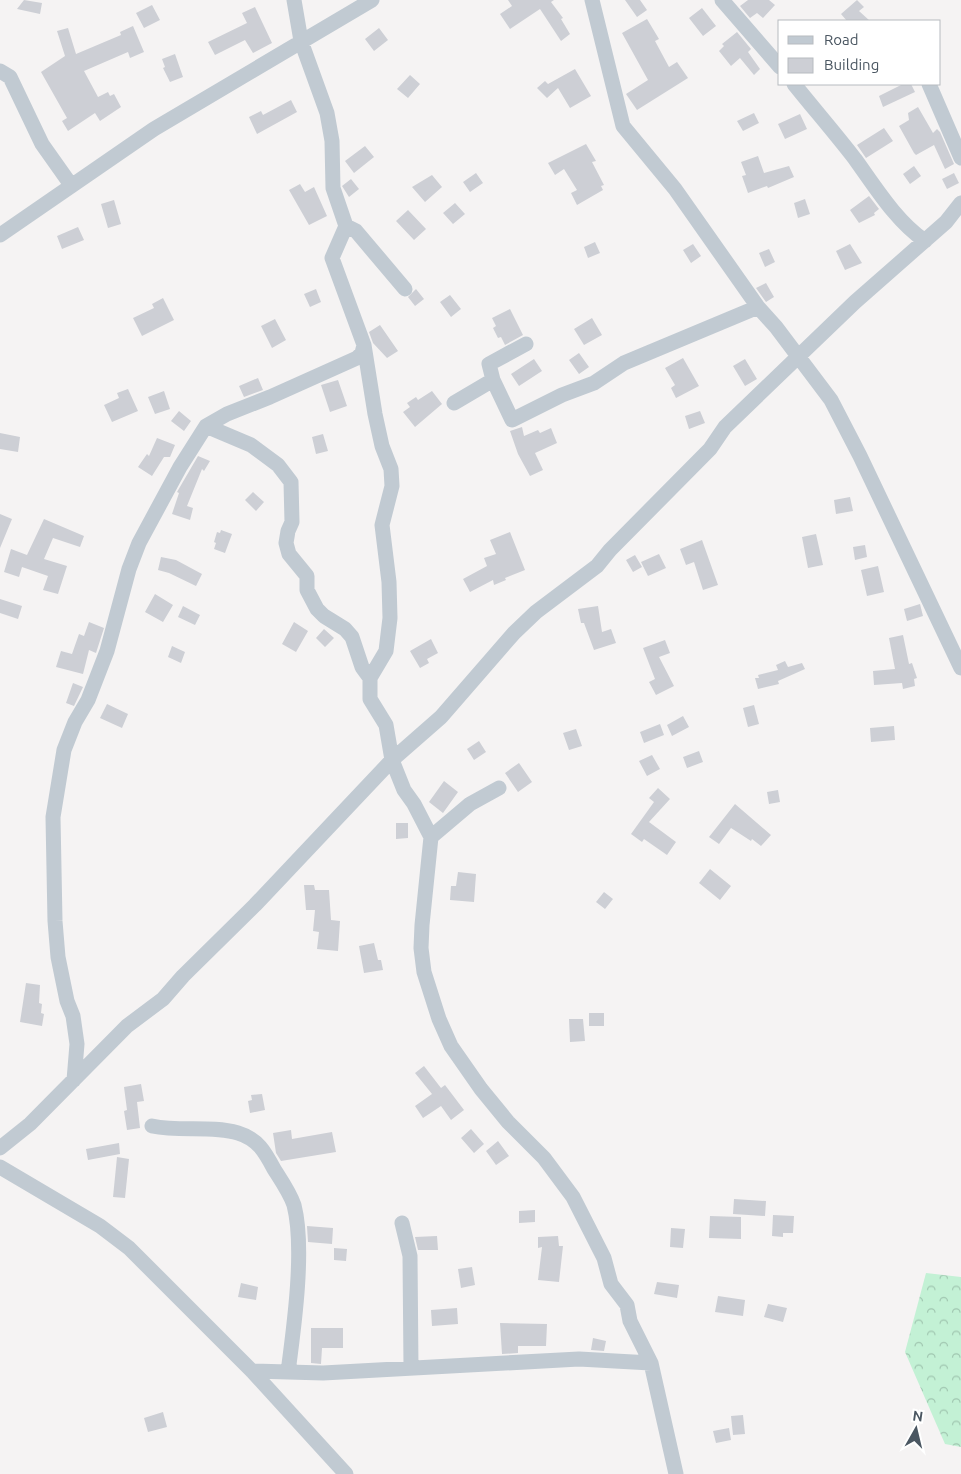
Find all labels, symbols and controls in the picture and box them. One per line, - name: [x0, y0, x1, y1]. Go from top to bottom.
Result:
- legend: [778, 20, 941, 85]
- text: Road: [824, 31, 859, 48]
- text: Building: [824, 56, 879, 73]
- north arrow: [891, 1404, 941, 1454]
- text: N: [912, 1407, 924, 1425]

